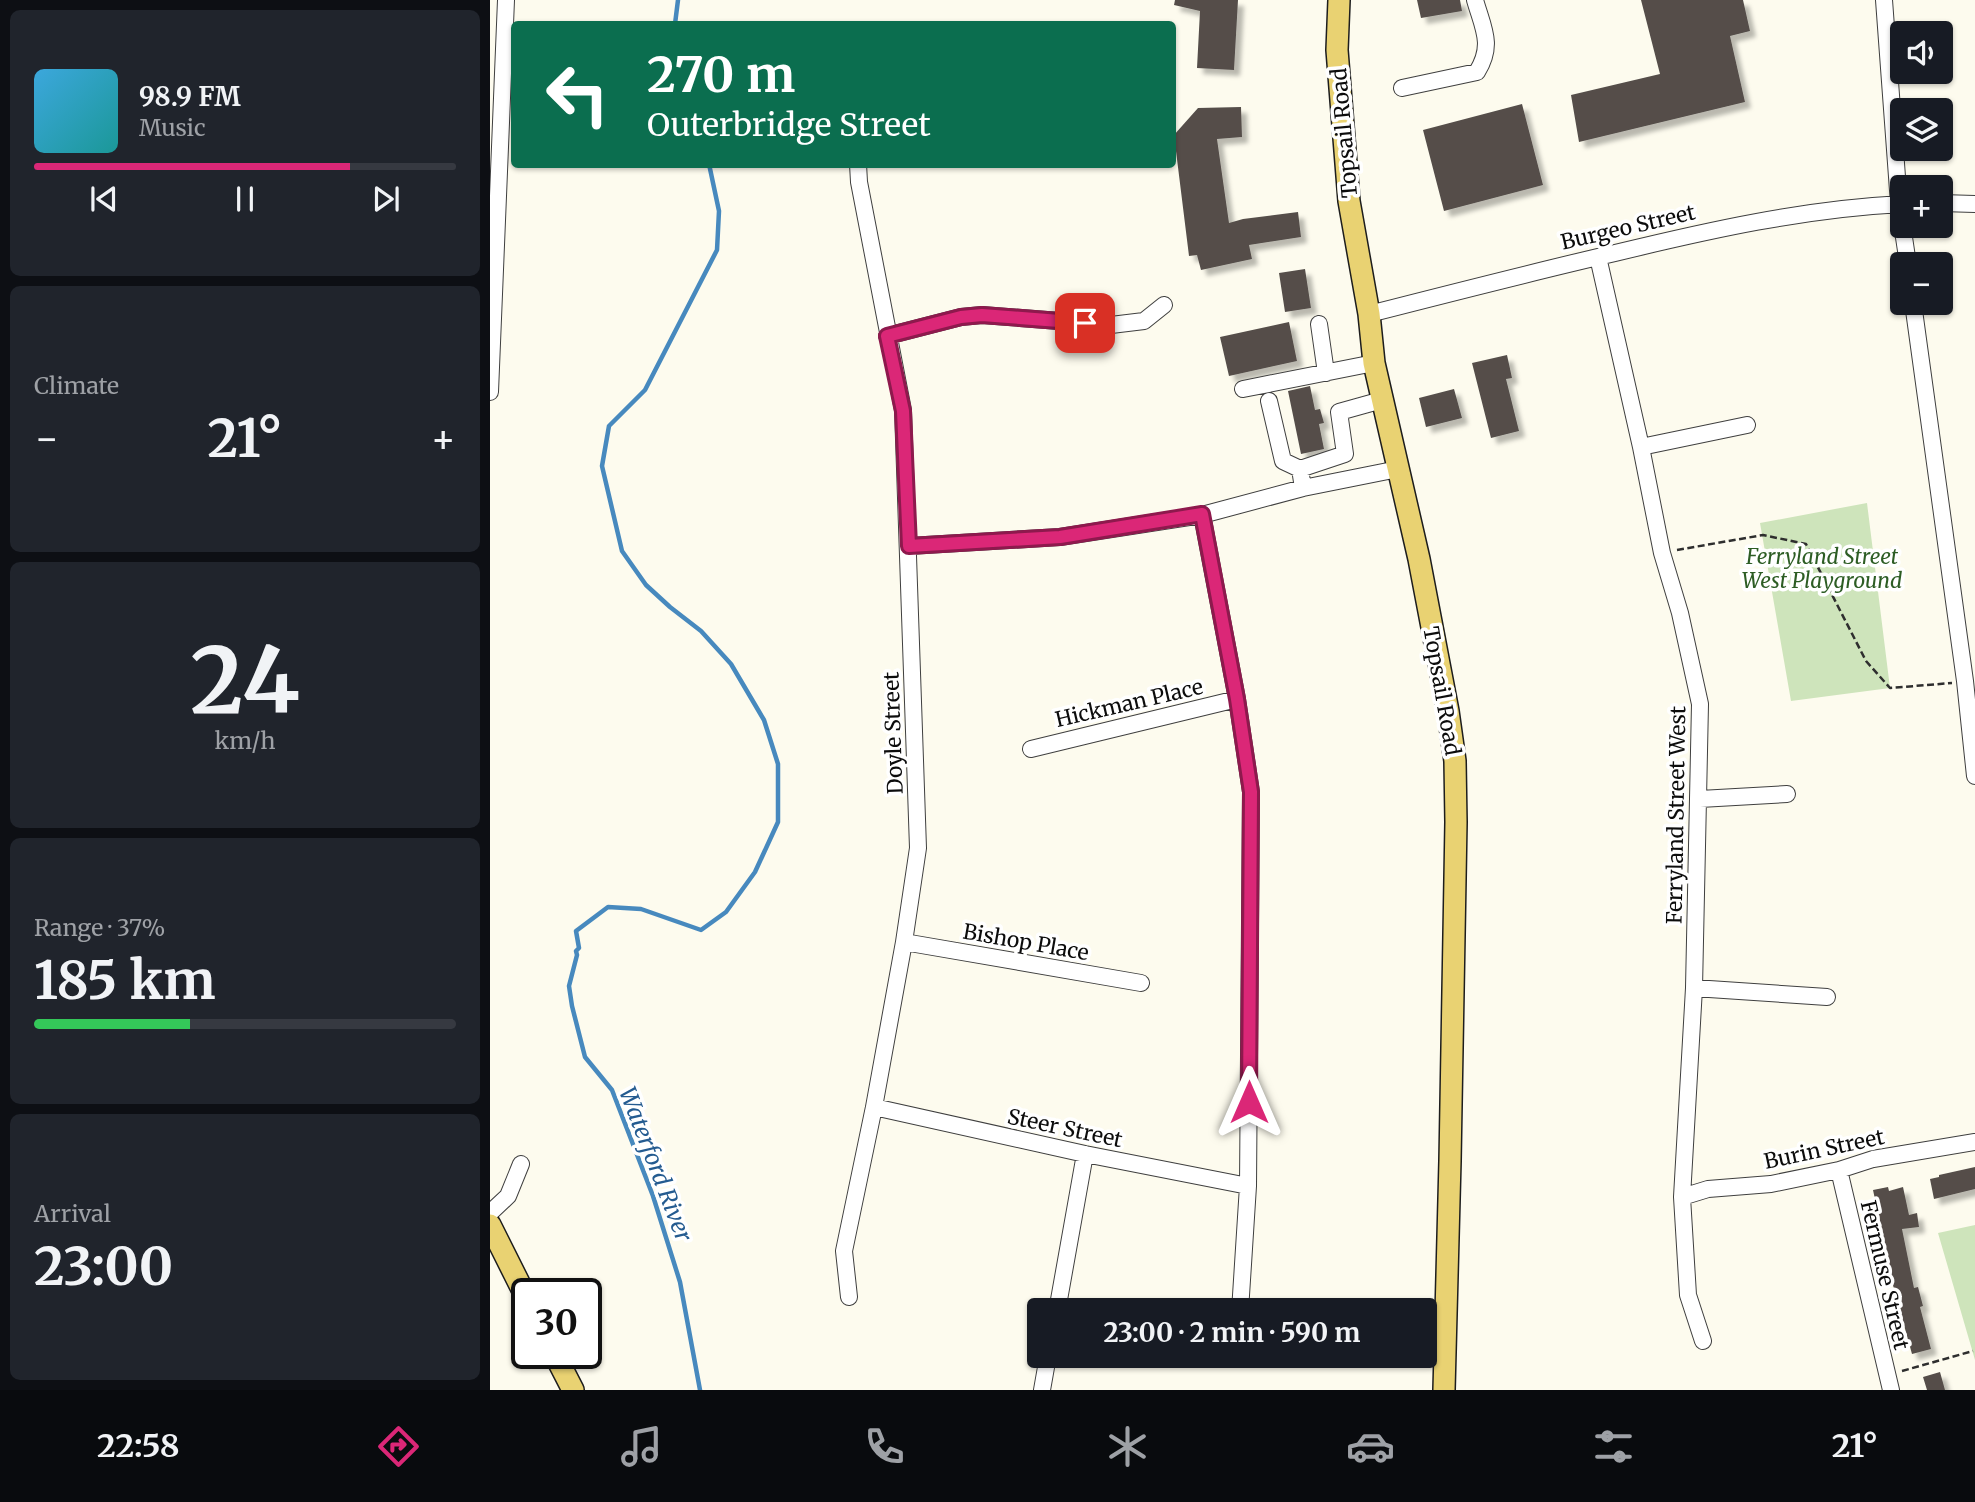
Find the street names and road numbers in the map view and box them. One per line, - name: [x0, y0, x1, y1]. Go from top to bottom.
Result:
- street label: Topsail Road: [1325, 67, 1363, 199]
- street label: Burgeo Street: [1558, 198, 1698, 256]
- street label: Topsail Road: [1417, 624, 1467, 758]
- street label: Doyle Street: [877, 671, 909, 795]
- street label: Hickman Place: [1053, 673, 1205, 733]
- street label: Ferryland Street West: [1661, 706, 1691, 924]
- street label: Bishop Place: [961, 918, 1091, 966]
- street label: Steer Street: [1005, 1103, 1125, 1153]
- street label: Burin Street: [1761, 1123, 1887, 1175]
- street label: Fermuse Street: [1855, 1198, 1915, 1352]

